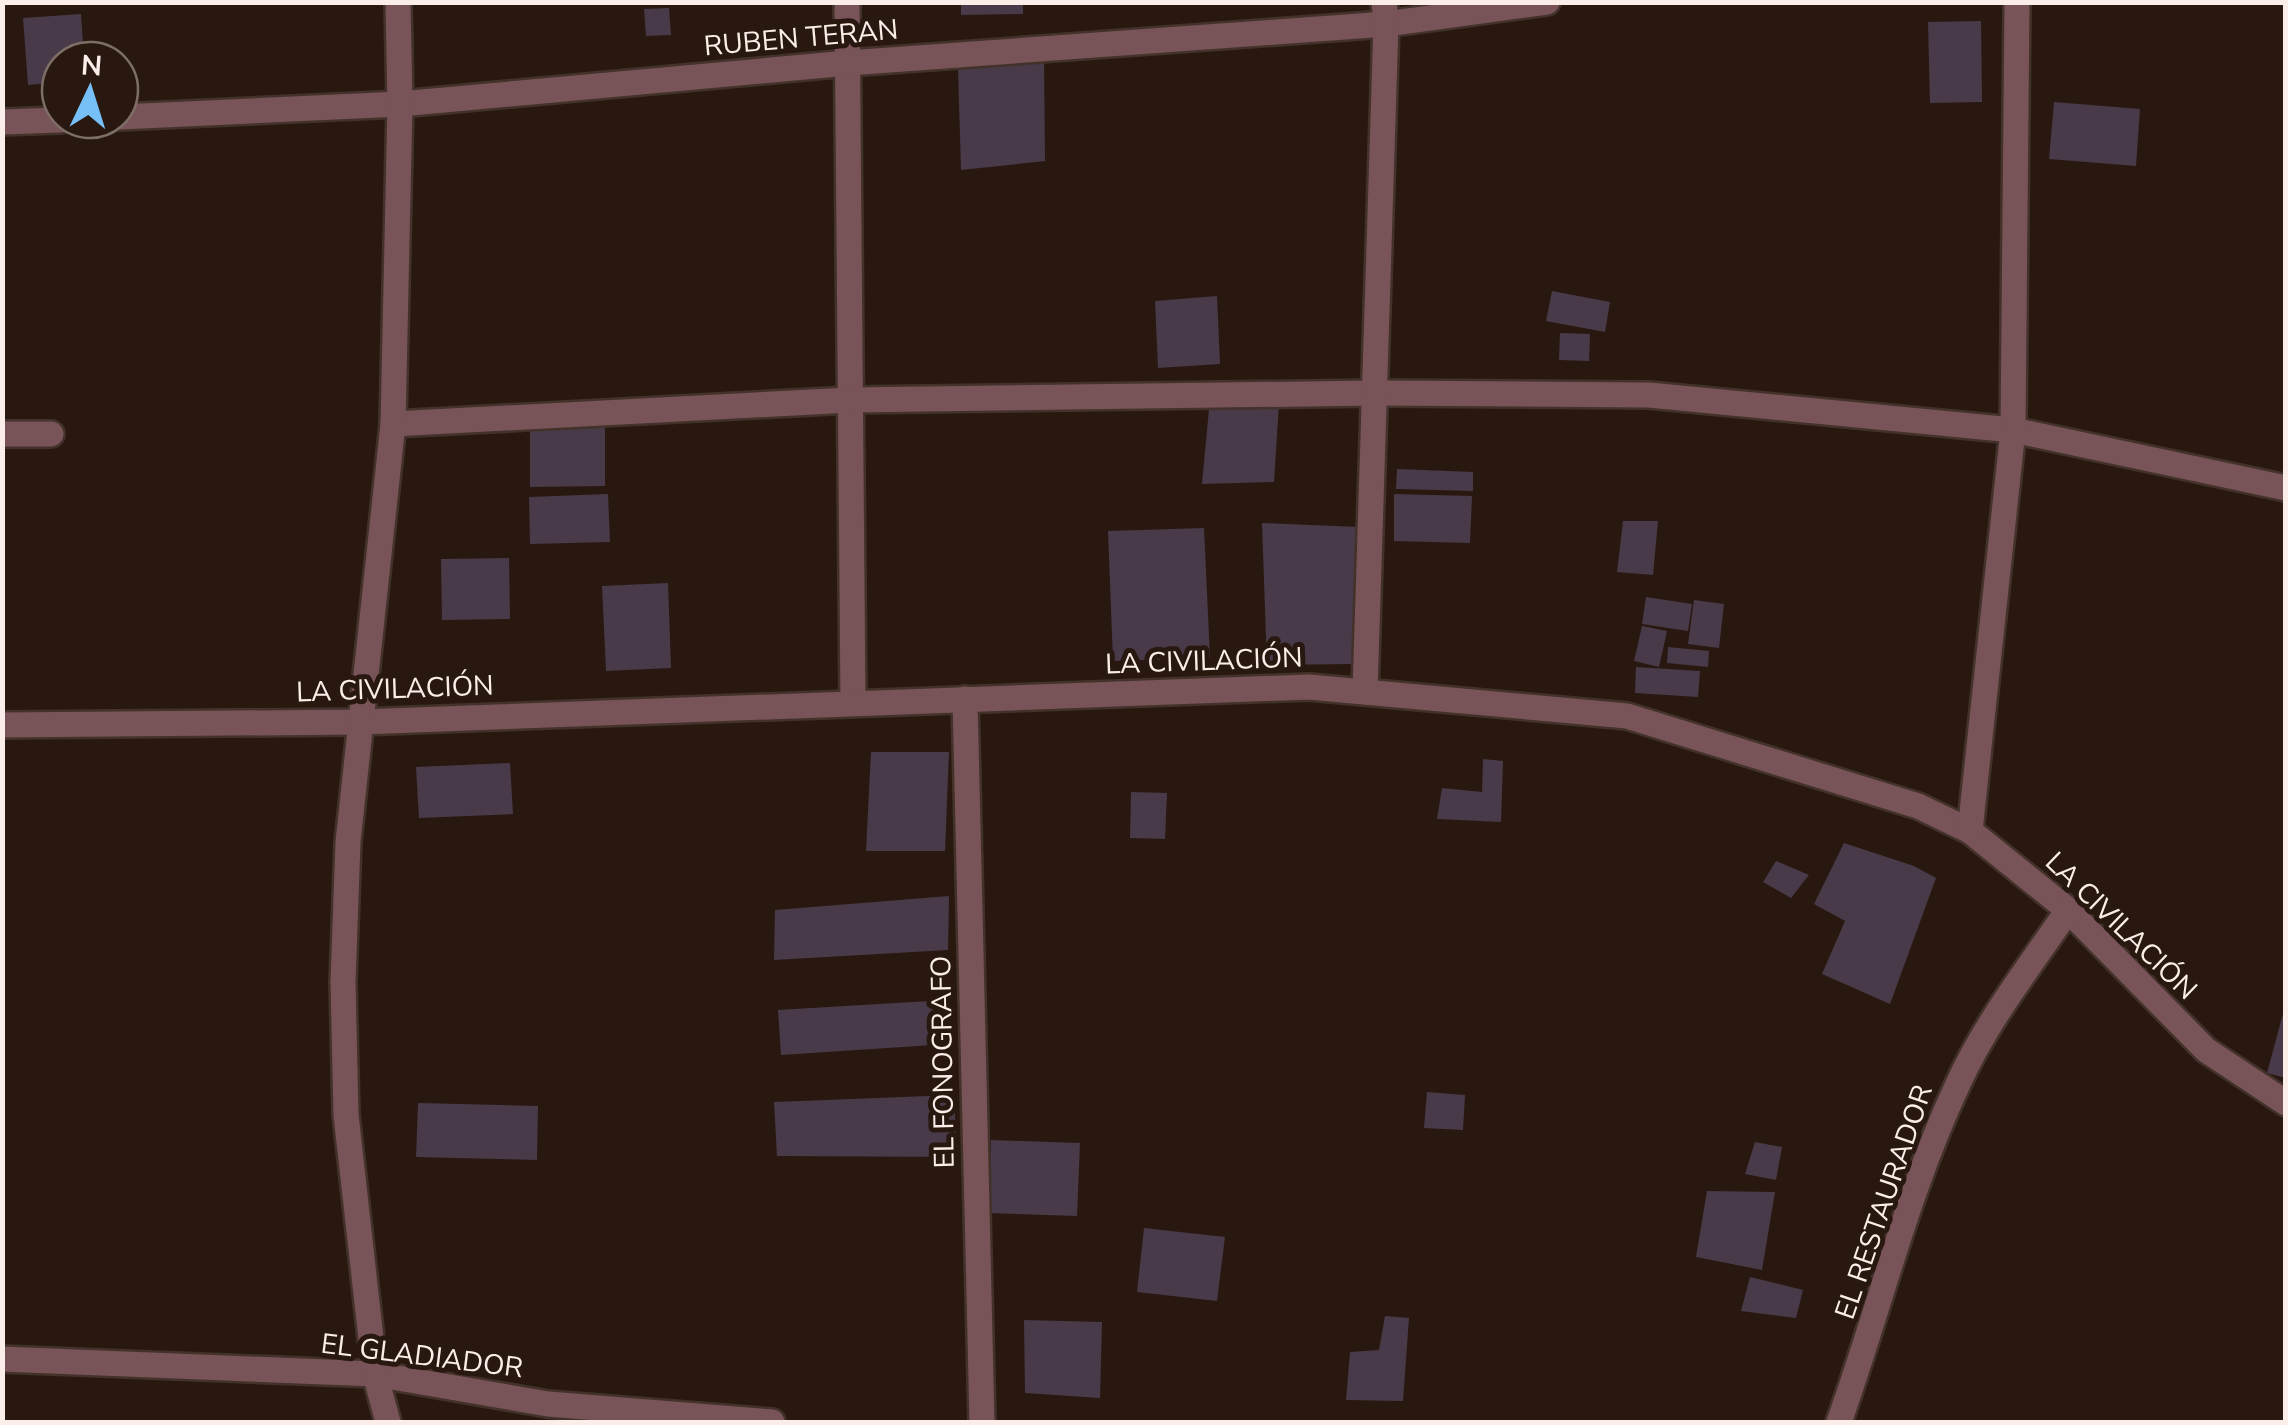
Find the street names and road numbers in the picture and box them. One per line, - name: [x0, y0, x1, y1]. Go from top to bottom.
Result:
- street label: RUBEN TERAN: [702, 11, 900, 65]
- street label: LA CIVILACIÓN: [1105, 639, 1303, 683]
- street label: LA CIVILACIÓN: [296, 667, 494, 711]
- street label: LA CIVILACIÓN: [2037, 844, 2205, 1008]
- street label: EL FONOGRAFO: [922, 955, 964, 1169]
- street label: EL RESTAURADOR: [1826, 1080, 1942, 1324]
- street label: EL GLADIADOR: [319, 1325, 525, 1387]

